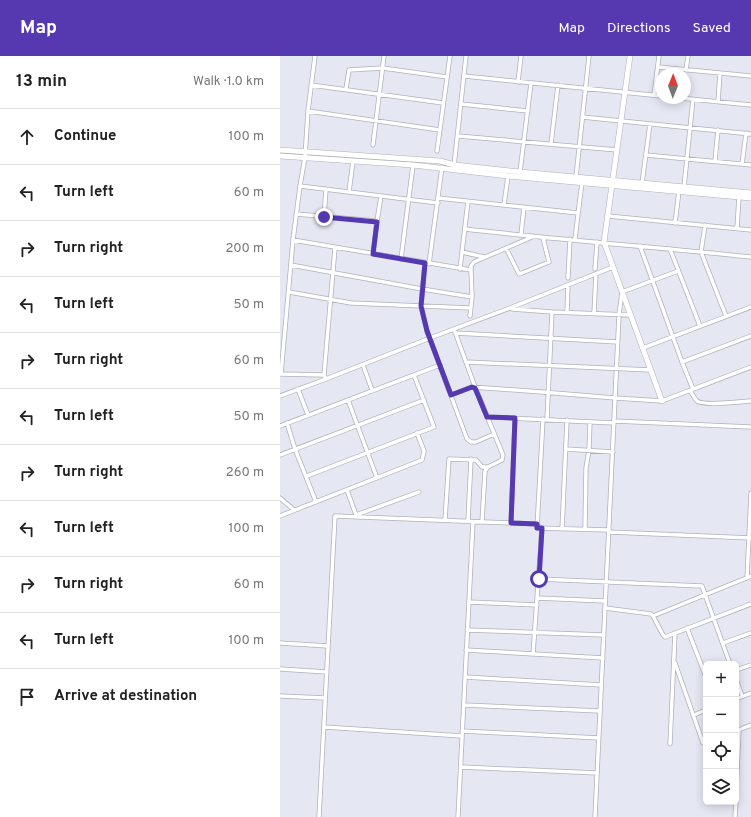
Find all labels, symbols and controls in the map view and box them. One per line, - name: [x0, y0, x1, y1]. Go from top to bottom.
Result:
- text: Map: [20, 16, 57, 40]
- text: Map: [559, 20, 585, 37]
- text: Directions: [607, 20, 671, 37]
- text: Saved: [693, 20, 731, 37]
- north arrow: [655, 68, 691, 104]
- text: 13 min: [16, 71, 67, 93]
- text: Walk · 1.0 km: [193, 74, 264, 90]
- icon: ahead: [16, 126, 38, 148]
- text: Continue: [54, 127, 116, 146]
- text: 100 m: [228, 129, 264, 145]
- icon: left: [16, 182, 38, 204]
- text: Turn left: [54, 183, 114, 202]
- text: 60 m: [234, 185, 264, 201]
- route end: [315, 208, 333, 226]
- icon: right: [16, 238, 38, 260]
- text: Turn right: [54, 239, 123, 258]
- text: 200 m: [225, 241, 264, 257]
- icon: left: [16, 294, 38, 316]
- text: Turn left: [54, 295, 114, 314]
- text: 50 m: [234, 297, 264, 313]
- icon: right: [16, 350, 38, 372]
- text: Turn right: [54, 351, 123, 370]
- text: 60 m: [234, 353, 264, 369]
- icon: left: [16, 406, 38, 428]
- text: Turn left: [54, 407, 114, 426]
- text: 50 m: [234, 409, 264, 425]
- icon: right: [16, 462, 38, 484]
- text: Turn right: [54, 463, 123, 482]
- text: 260 m: [226, 465, 264, 481]
- icon: left: [16, 518, 38, 540]
- text: Turn left: [54, 519, 114, 538]
- text: 100 m: [228, 521, 264, 537]
- route start: [530, 570, 548, 588]
- icon: right: [16, 574, 38, 596]
- text: Turn right: [54, 575, 123, 594]
- text: 60 m: [234, 577, 264, 593]
- icon: left: [16, 630, 38, 652]
- text: Turn left: [54, 631, 114, 650]
- text: 100 m: [228, 633, 264, 649]
- map controls: [703, 661, 739, 805]
- button: +: [703, 661, 739, 697]
- icon: arrive: [16, 686, 38, 708]
- text: Arrive at destination: [54, 687, 197, 706]
- button: −: [703, 697, 739, 733]
- button: locate: [703, 733, 739, 769]
- button: layers: [703, 769, 739, 805]

